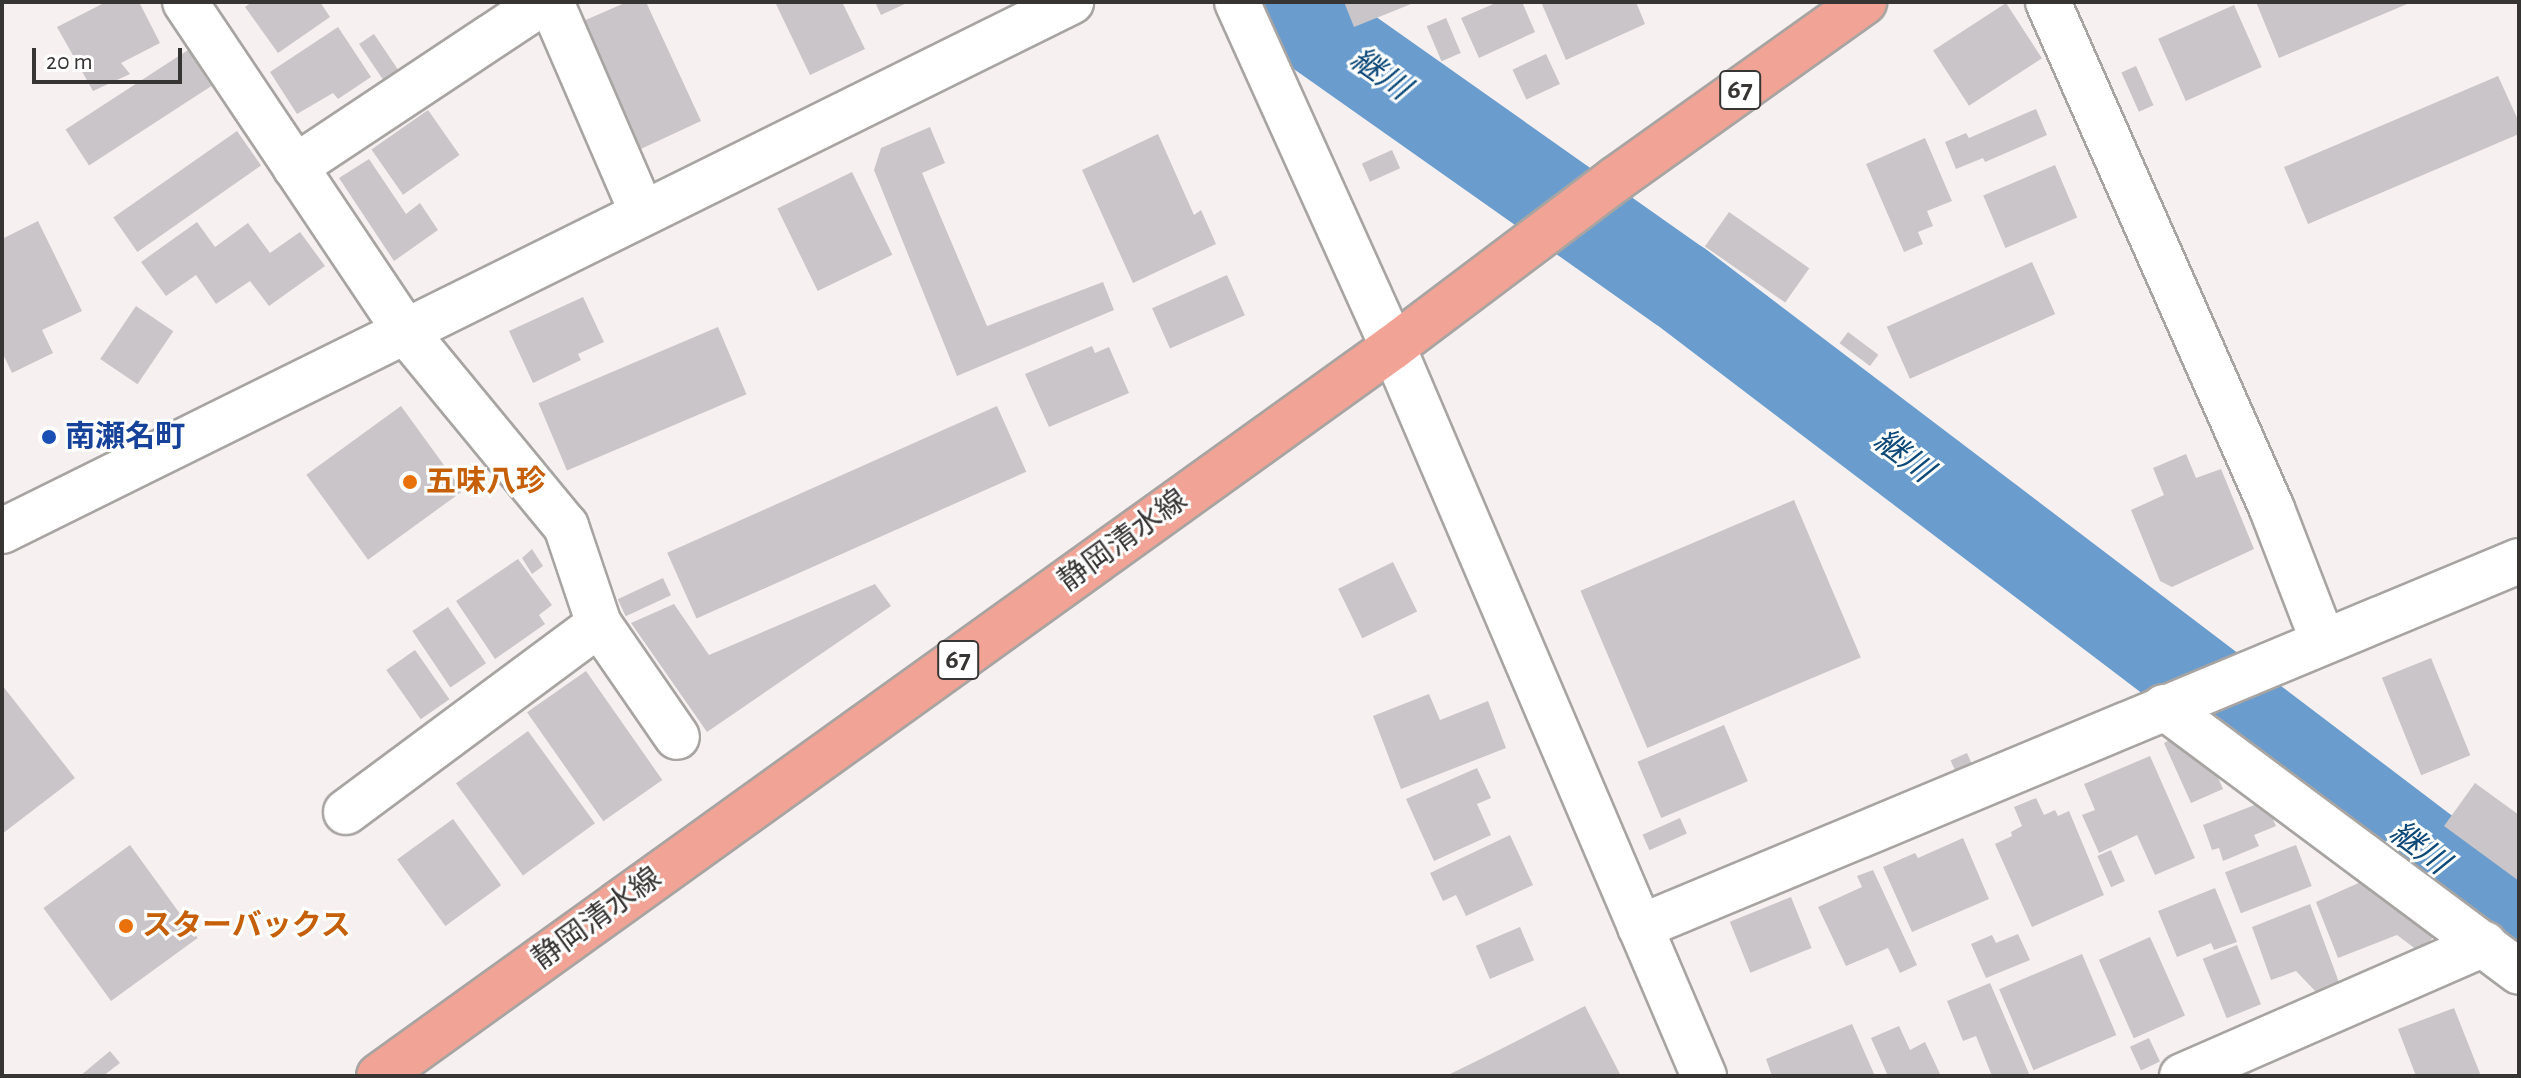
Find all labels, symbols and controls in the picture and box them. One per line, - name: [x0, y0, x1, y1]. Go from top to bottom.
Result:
- scale bar: [36, 32, 186, 82]
- water label: 継川: [1343, 40, 1417, 108]
- text: 20 m: [46, 50, 93, 74]
- road number: 67: [1718, 66, 1762, 114]
- place label: 南瀬名町: [65, 419, 185, 455]
- water label: 継川: [1866, 421, 1940, 491]
- marker: 南瀬名町: [40, 428, 58, 446]
- place label: 五味八珍: [426, 464, 546, 500]
- marker: 五味八珍: [401, 473, 419, 491]
- street label: 静岡清水線: [1052, 482, 1194, 600]
- road number: 67: [936, 636, 980, 684]
- water label: 継川: [2382, 813, 2456, 883]
- street label: 静岡清水線: [526, 860, 668, 978]
- place label: スターバックス: [142, 908, 352, 944]
- marker: スターバックス: [117, 917, 135, 935]

